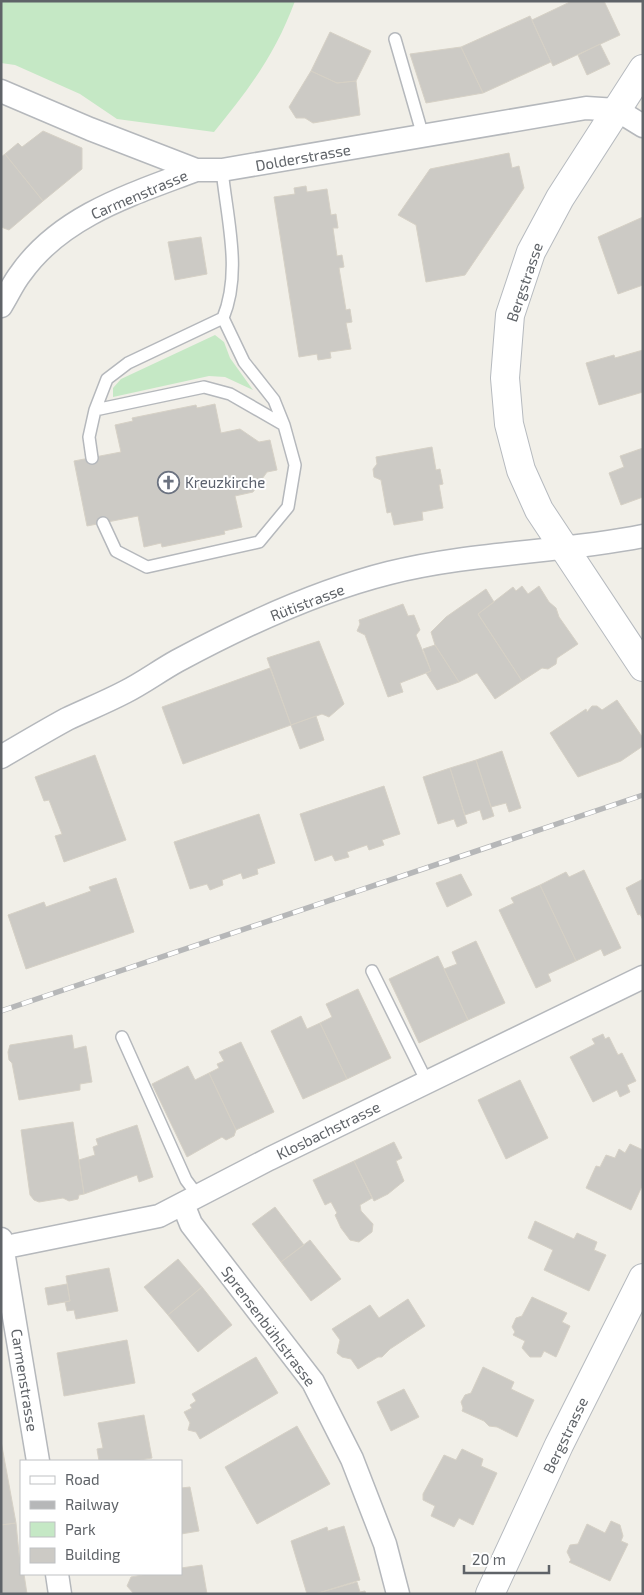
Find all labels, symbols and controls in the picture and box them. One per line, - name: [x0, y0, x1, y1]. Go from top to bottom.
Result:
- street label: Dolderstrasse: [254, 140, 352, 174]
- street label: Carmenstrasse: [88, 165, 190, 223]
- street label: Bergstrasse: [502, 240, 546, 324]
- church icon: Kreuzkirche: [157, 470, 181, 494]
- place label: Kreuzkirche: [185, 473, 265, 491]
- street label: Rütistrasse: [267, 580, 347, 624]
- street label: Klosbachstrasse: [273, 1097, 383, 1163]
- street label: Sprensenbühlstrasse: [218, 1263, 320, 1389]
- street label: Carmenstrasse: [8, 1327, 42, 1433]
- street label: Bergstrasse: [539, 1394, 591, 1476]
- legend: [20, 1460, 182, 1575]
- text: Road: [65, 1470, 100, 1488]
- text: Railway: [65, 1495, 119, 1513]
- text: Park: [65, 1520, 96, 1538]
- scale bar: [464, 1542, 549, 1574]
- text: Building: [65, 1545, 121, 1563]
- text: 20 m: [472, 1550, 506, 1568]

